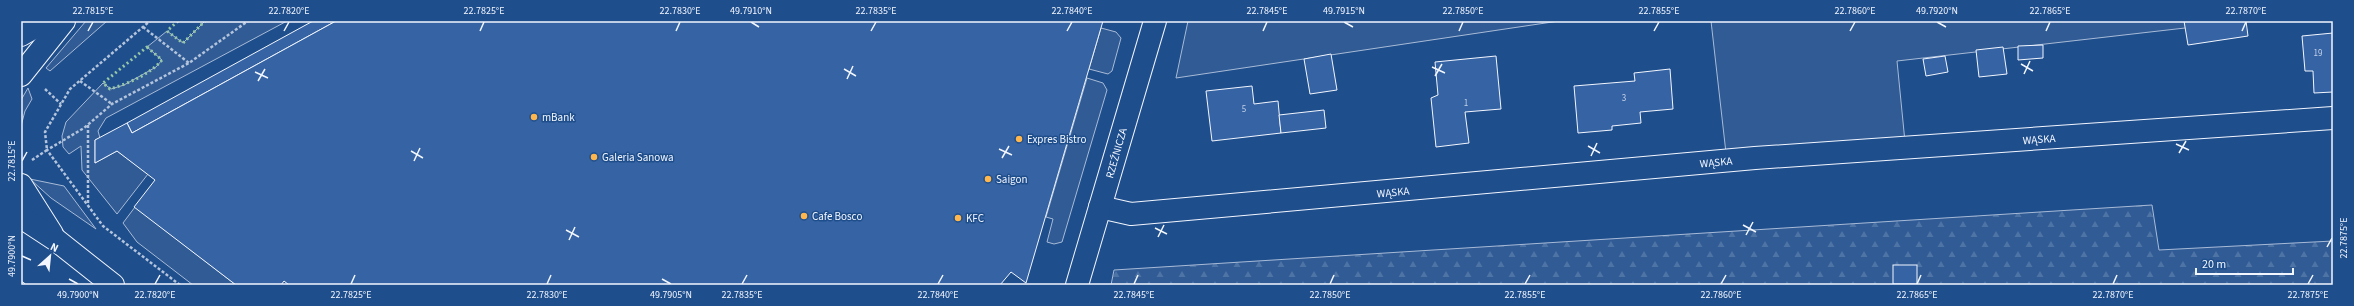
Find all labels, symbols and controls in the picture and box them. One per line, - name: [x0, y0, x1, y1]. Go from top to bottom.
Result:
- text: 22.7815°E: [73, 4, 113, 18]
- text: 22.7820°E: [269, 4, 309, 18]
- text: 22.7825°E: [464, 4, 504, 18]
- text: 22.7830°E: [660, 4, 700, 18]
- text: 49.7910°N: [730, 4, 772, 18]
- text: 22.7835°E: [856, 4, 896, 18]
- text: 22.7840°E: [1052, 4, 1092, 18]
- text: 22.7845°E: [1247, 4, 1287, 18]
- text: 49.7915°N: [1323, 4, 1365, 18]
- text: 22.7850°E: [1443, 4, 1483, 18]
- text: 22.7855°E: [1639, 4, 1679, 18]
- text: 22.7860°E: [1835, 4, 1875, 18]
- text: 49.7920°N: [1916, 4, 1958, 18]
- text: 22.7865°E: [2030, 4, 2070, 18]
- text: 22.7870°E: [2226, 4, 2266, 18]
- house number: 19: [2314, 47, 2323, 60]
- house number: 3: [1622, 92, 1627, 105]
- house number: 1: [1464, 97, 1468, 110]
- house number: 5: [1242, 103, 1247, 116]
- place label: mBank: [542, 110, 575, 125]
- marker: mBank: [529, 112, 539, 122]
- street label: RZEŹNICZA: [1102, 126, 1131, 180]
- street label: WĄSKA: [2022, 131, 2056, 148]
- place label: Expres Bistro: [1027, 132, 1086, 147]
- marker: Expres Bistro: [1014, 134, 1024, 144]
- text: 22.7815°E: [5, 141, 19, 181]
- place label: Galeria Sanowa: [602, 150, 674, 165]
- marker: Galeria Sanowa: [589, 152, 599, 162]
- street label: WĄSKA: [1699, 154, 1733, 171]
- place label: Saigon: [996, 172, 1028, 187]
- marker: Saigon: [983, 174, 993, 184]
- street label: WĄSKA: [1376, 184, 1410, 201]
- place label: Cafe Bosco: [812, 209, 862, 224]
- marker: Cafe Bosco: [799, 211, 809, 221]
- place label: KFC: [966, 211, 984, 226]
- marker: KFC: [953, 213, 963, 223]
- text: 22.7875°E: [2337, 218, 2351, 258]
- text: 49.7900°N: [5, 235, 19, 277]
- north arrow: [30, 236, 70, 276]
- text: N: [48, 239, 61, 256]
- scale bar: [2196, 250, 2293, 276]
- text: 20 m: [2202, 256, 2226, 273]
- text: 49.7900°N: [57, 288, 99, 302]
- text: 22.7820°E: [135, 288, 175, 302]
- text: 22.7825°E: [331, 288, 371, 302]
- text: 22.7830°E: [527, 288, 567, 302]
- text: 49.7905°N: [650, 288, 692, 302]
- text: 22.7835°E: [722, 288, 762, 302]
- text: 22.7840°E: [918, 288, 958, 302]
- text: 22.7845°E: [1114, 288, 1154, 302]
- text: 22.7850°E: [1310, 288, 1350, 302]
- text: 22.7855°E: [1505, 288, 1545, 302]
- text: 22.7860°E: [1701, 288, 1741, 302]
- text: 22.7865°E: [1897, 288, 1937, 302]
- text: 22.7870°E: [2093, 288, 2133, 302]
- text: 22.7875°E: [2288, 288, 2328, 302]

